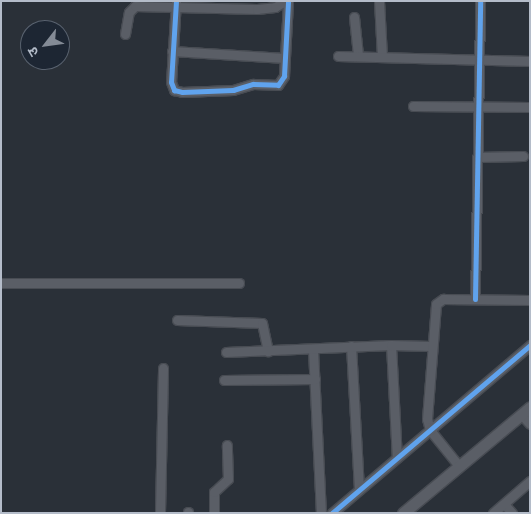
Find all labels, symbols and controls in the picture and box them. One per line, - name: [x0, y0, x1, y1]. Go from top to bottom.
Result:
- north arrow: [20, 20, 70, 70]
- text: उ: [23, 44, 42, 60]

